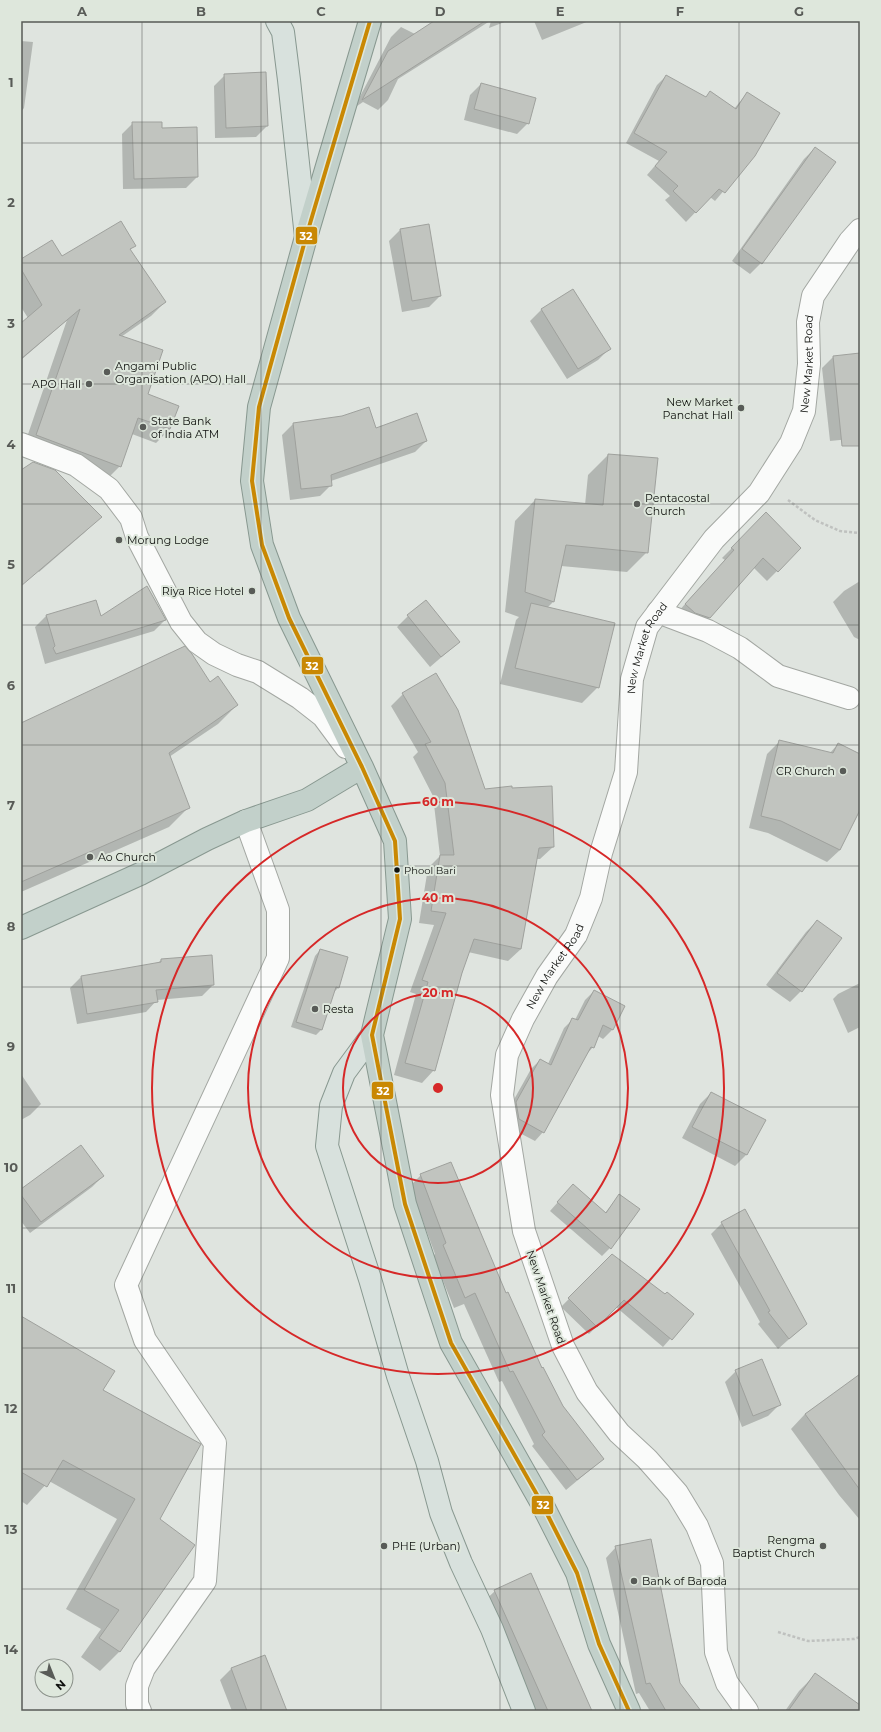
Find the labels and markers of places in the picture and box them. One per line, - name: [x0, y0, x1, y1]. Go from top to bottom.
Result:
- place label: Angami Public Organisation (APO) Hall: [115, 359, 246, 386]
- marker: Angami Public Organisation (APO) Hall: [102, 367, 112, 377]
- place label: APO Hall: [32, 377, 81, 391]
- marker: APO Hall: [84, 379, 94, 389]
- place label: New Market Panchat Hall: [663, 395, 734, 422]
- marker: New Market Panchat Hall: [736, 403, 746, 413]
- place label: State Bank of India ATM: [151, 414, 219, 441]
- marker: State Bank of India ATM: [138, 422, 148, 432]
- place label: Pentacostal Church: [645, 491, 710, 518]
- marker: Pentacostal Church: [632, 499, 642, 509]
- place label: Morung Lodge: [127, 533, 209, 547]
- marker: Morung Lodge: [114, 535, 124, 545]
- place label: Riya Rice Hotel: [162, 584, 244, 598]
- marker: Riya Rice Hotel: [247, 586, 257, 596]
- place label: CR Church: [776, 764, 835, 778]
- marker: CR Church: [838, 766, 848, 776]
- place label: Ao Church: [98, 850, 156, 864]
- marker: Ao Church: [85, 852, 95, 862]
- place label: Phool Bari: [404, 864, 456, 877]
- marker: Phool Bari: [392, 865, 402, 875]
- place label: Resta: [323, 1002, 354, 1016]
- marker: Resta: [310, 1004, 320, 1014]
- centre of rings: [431, 1081, 445, 1095]
- place label: Rengma Baptist Church: [732, 1533, 815, 1560]
- place label: PHE (Urban): [392, 1539, 461, 1553]
- marker: PHE (Urban): [379, 1541, 389, 1551]
- marker: Rengma Baptist Church: [818, 1541, 828, 1551]
- place label: Bank of Baroda: [642, 1574, 727, 1588]
- marker: Bank of Baroda: [629, 1576, 639, 1586]

